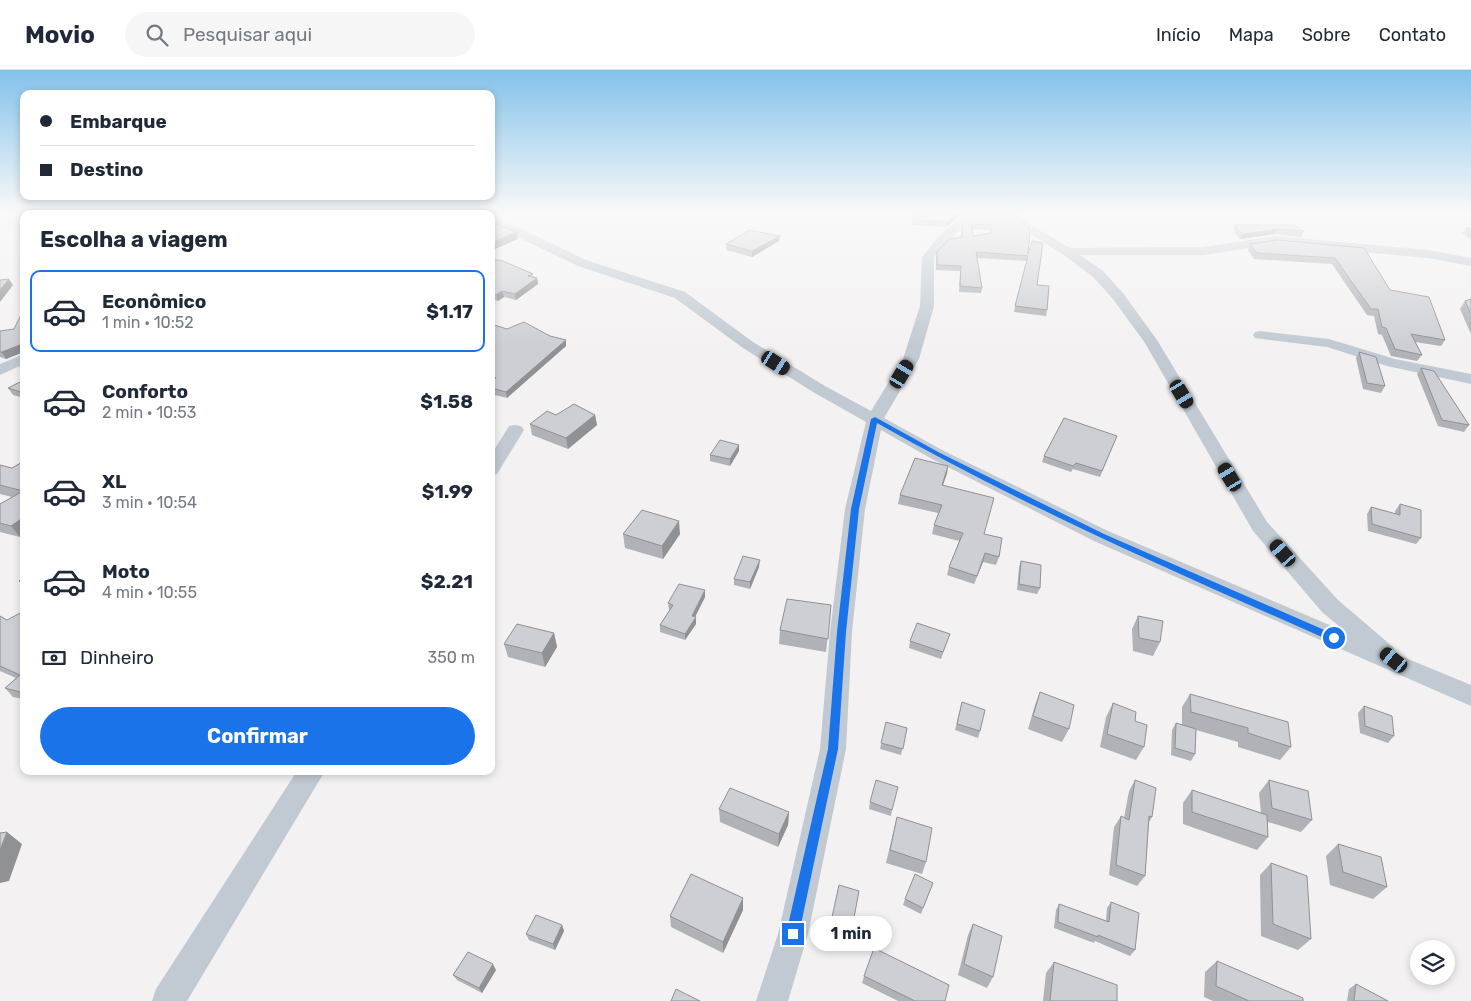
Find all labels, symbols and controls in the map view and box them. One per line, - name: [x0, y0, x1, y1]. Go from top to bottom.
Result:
- search box: [125, 12, 475, 57]
- text: Movio: [25, 21, 95, 49]
- icon: search: [143, 21, 171, 49]
- text: Pesquisar aqui: [183, 23, 312, 46]
- text: Início: [1156, 24, 1201, 46]
- text: Mapa: [1229, 24, 1274, 46]
- text: Sobre: [1302, 24, 1351, 46]
- text: Contato: [1379, 24, 1446, 46]
- text: Embarque: [70, 110, 167, 133]
- text: Destino: [70, 158, 143, 181]
- text: Escolha a viagem: [40, 226, 228, 253]
- icon: car: [42, 289, 87, 334]
- text: Econômico: [102, 290, 206, 313]
- text: $1.17: [426, 300, 473, 323]
- text: 1 min · 10:52: [102, 313, 194, 332]
- car: [759, 349, 792, 377]
- car: [887, 357, 916, 391]
- car: [1167, 377, 1196, 411]
- icon: car: [42, 379, 87, 424]
- text: Conforto: [102, 380, 188, 403]
- text: $1.58: [420, 390, 473, 413]
- text: 2 min · 10:53: [102, 403, 196, 422]
- car: [1215, 460, 1244, 494]
- icon: car: [42, 469, 87, 514]
- text: XL: [102, 470, 126, 493]
- text: $1.99: [422, 480, 473, 503]
- text: 3 min · 10:54: [102, 493, 197, 512]
- car: [1267, 537, 1298, 569]
- icon: car: [42, 559, 87, 604]
- text: Moto: [102, 560, 150, 583]
- text: $2.21: [421, 570, 473, 593]
- text: 4 min · 10:55: [102, 583, 197, 602]
- route start: [1323, 627, 1345, 649]
- icon: cash: [40, 644, 68, 672]
- car: [1377, 645, 1410, 675]
- text: Dinheiro: [80, 646, 154, 669]
- text: 350 m: [428, 648, 475, 667]
- button: Confirmar: [40, 707, 475, 765]
- callout: 1 min: [810, 916, 893, 952]
- route end: [782, 923, 804, 945]
- text: 1 min: [831, 924, 871, 943]
- map controls: [1410, 940, 1455, 985]
- button: layers: [1410, 940, 1455, 985]

